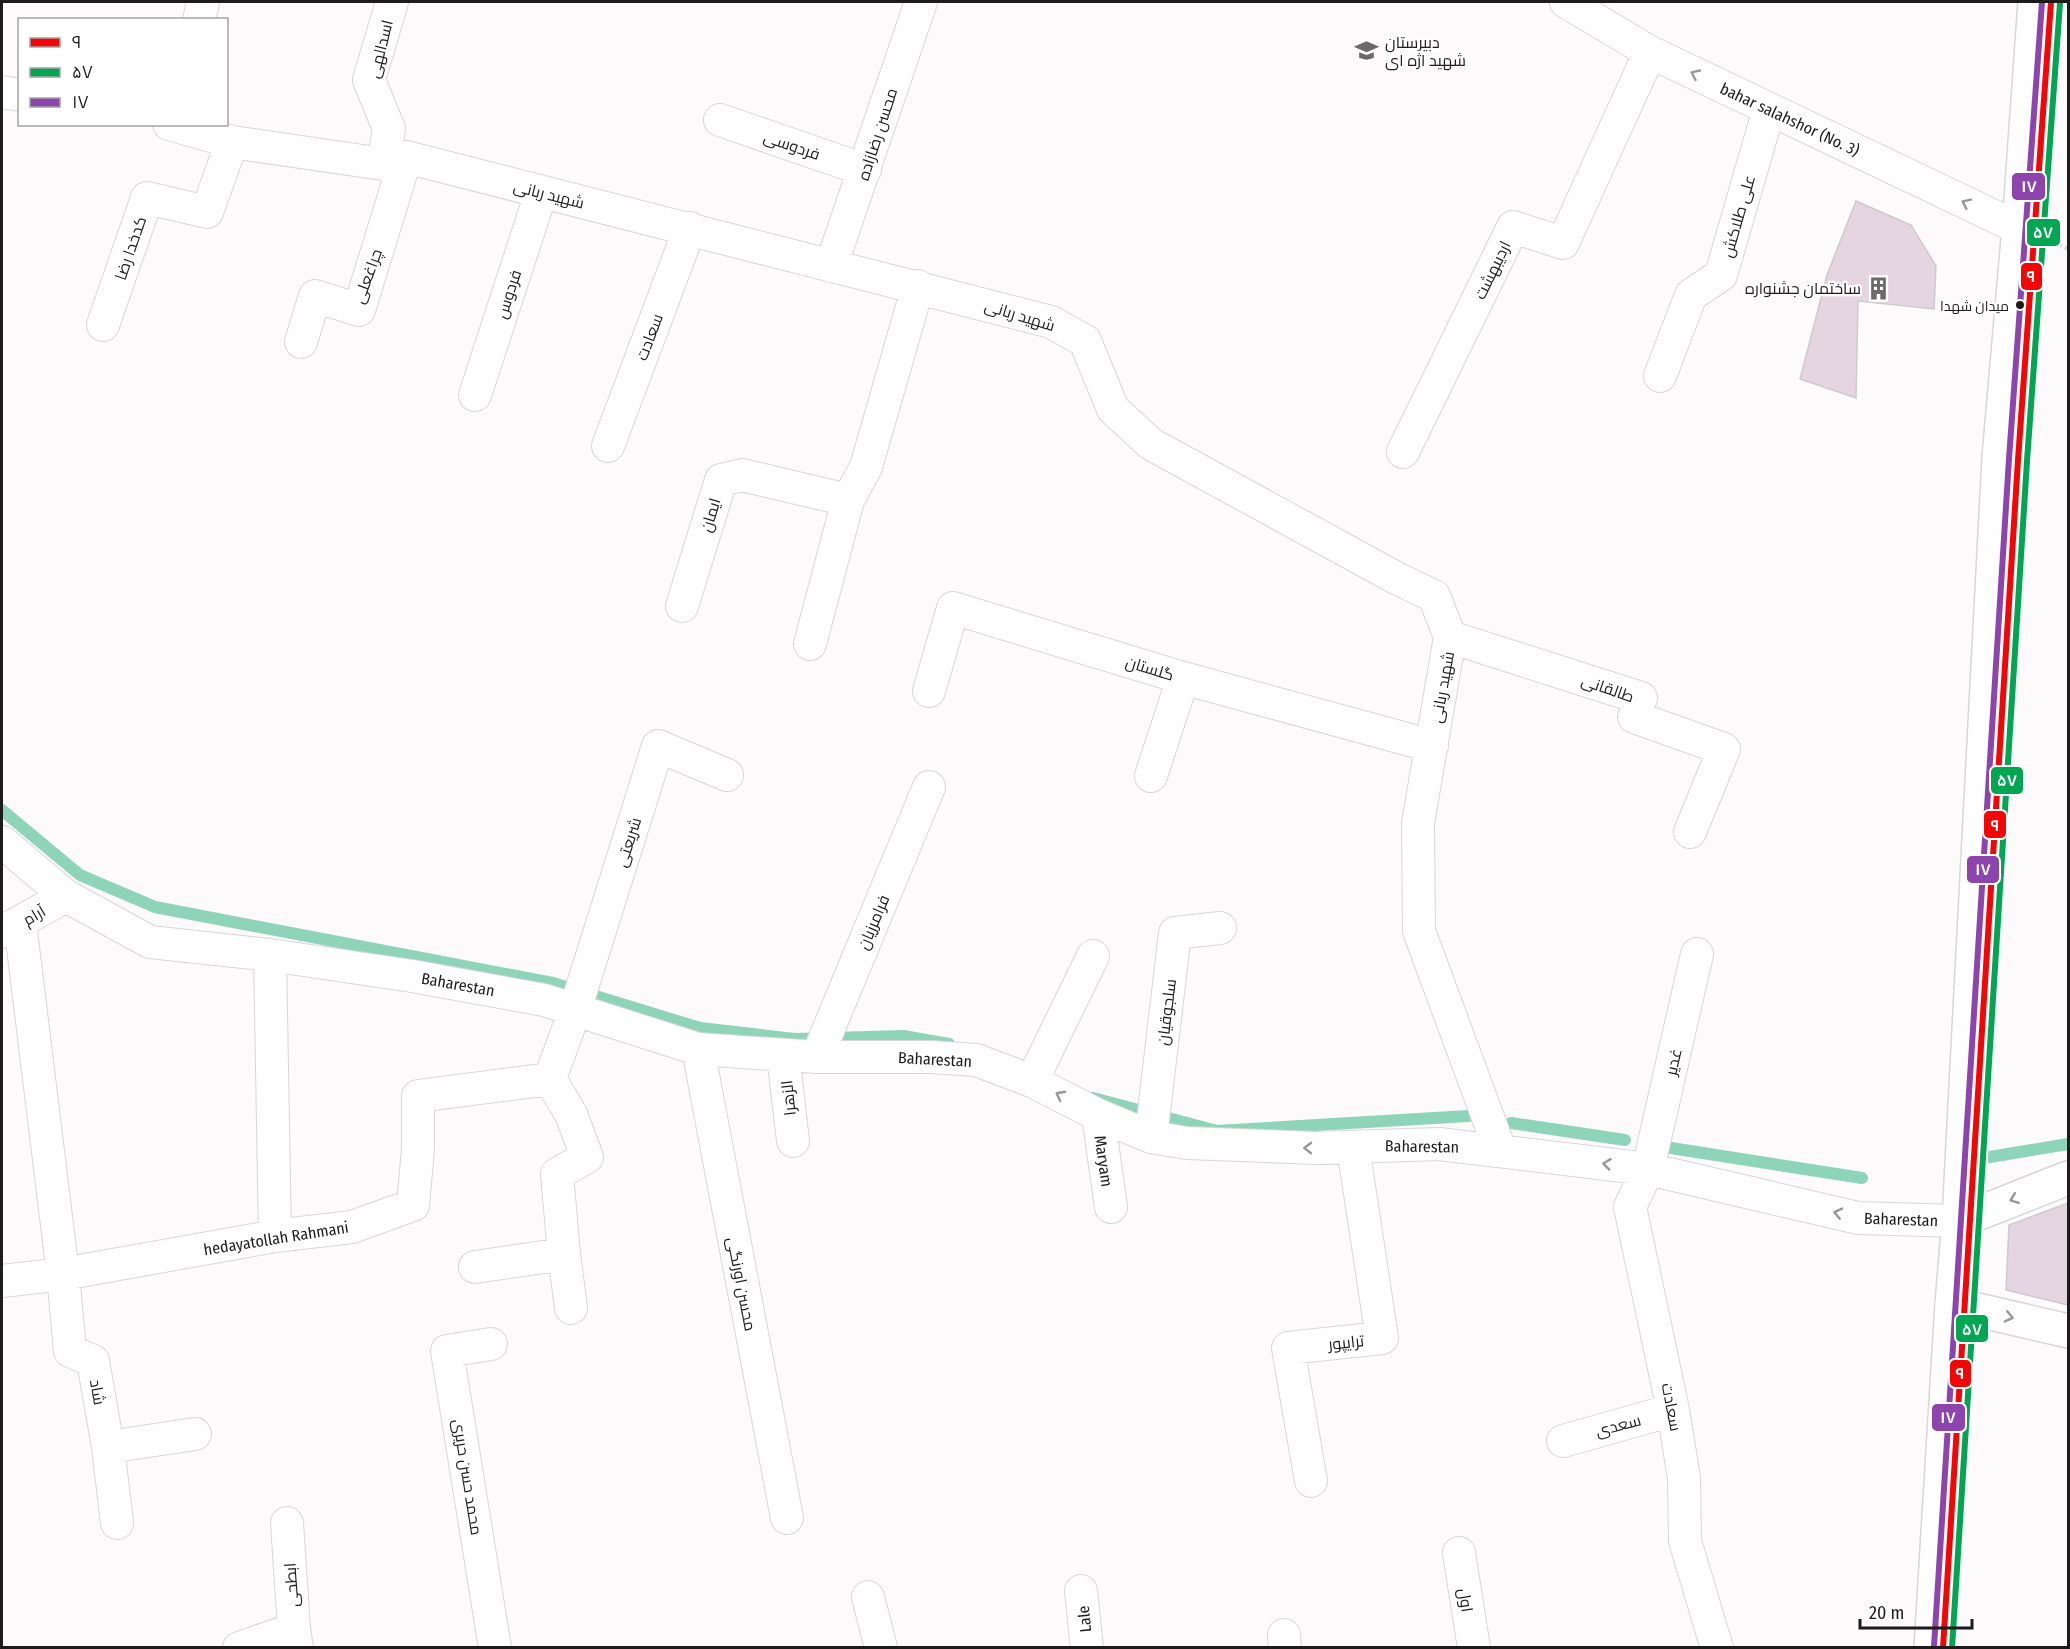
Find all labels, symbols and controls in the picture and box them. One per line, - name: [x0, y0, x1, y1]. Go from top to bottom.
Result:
- legend: [18, 18, 228, 126]
- street label: اسدالهی: [364, 18, 398, 81]
- text: ۹: [72, 31, 81, 53]
- place label: دبیرستان شهید اژه ای: [1385, 33, 1466, 71]
- school or university icon: دبیرستان شهید اژه ای: [1354, 38, 1380, 64]
- text: ۵۷: [72, 61, 93, 83]
- one-way arrow: [1691, 69, 1702, 81]
- street label: bahar salahshor (No. 3): [1717, 79, 1863, 160]
- street label: محسن رضازاده: [854, 86, 902, 183]
- text: ۱۷: [72, 91, 89, 113]
- street label: فردوسی: [761, 127, 823, 165]
- line badge: ۱۷: [2011, 172, 2046, 201]
- street label: علی طلاکش: [1718, 173, 1760, 260]
- street label: شهید ربانی: [511, 177, 586, 213]
- text: ۱۷: [2021, 177, 2037, 196]
- one-way arrow: [1961, 198, 1972, 210]
- street label: کدخدا رضا: [111, 214, 150, 283]
- line badge: ۵۷: [2026, 218, 2061, 247]
- text: ۵۷: [2033, 223, 2053, 242]
- street label: اردیبهشت: [1470, 238, 1516, 303]
- street label: چراغعلی: [349, 246, 388, 307]
- line badge: ۹: [2020, 262, 2043, 291]
- street label: فردوس: [492, 267, 526, 321]
- text: ۹: [2027, 267, 2035, 286]
- building icon: ساختمان جشنواره: [1866, 275, 1892, 301]
- place label: ساختمان جشنواره: [1745, 279, 1861, 299]
- street label: شهید ربانی: [982, 296, 1057, 336]
- place label: میدان شهدا: [1940, 298, 2009, 315]
- marker: میدان شهدا: [2014, 299, 2026, 311]
- street label: سعادت: [632, 311, 667, 363]
- street label: ایمان: [696, 496, 726, 535]
- street label: شهید ربانی: [1427, 650, 1459, 725]
- street label: گلستان: [1123, 652, 1176, 686]
- street label: طالقانی: [1579, 671, 1637, 707]
- line badge: ۵۷: [1990, 766, 2024, 795]
- text: ۵۷: [1997, 771, 2017, 790]
- line badge: ۹: [1983, 810, 2007, 839]
- street label: شریعتی: [612, 815, 646, 870]
- text: ۹: [1991, 816, 1999, 835]
- line badge: ۱۷: [1966, 855, 2000, 884]
- text: ۱۷: [1975, 860, 1991, 879]
- street label: فرامرزیان: [853, 892, 894, 953]
- street label: آرام: [20, 901, 50, 931]
- street label: Baharestan: [420, 969, 496, 1000]
- street label: سلجوقیان: [1153, 978, 1181, 1047]
- street label: غدیر: [1661, 1047, 1686, 1078]
- street label: Baharestan: [897, 1048, 972, 1071]
- street label: الزهرا: [777, 1079, 800, 1117]
- one-way arrow: [1055, 1091, 1066, 1102]
- street label: Maryam: [1090, 1134, 1117, 1188]
- street label: Baharestan: [1385, 1136, 1459, 1157]
- one-way arrow: [1303, 1141, 1312, 1154]
- one-way arrow: [1602, 1158, 1611, 1171]
- one-way arrow: [2009, 1192, 2020, 1205]
- one-way arrow: [1834, 1208, 1844, 1221]
- street label: Baharestan: [1864, 1209, 1938, 1230]
- street label: hedayatollah Rahmani: [202, 1218, 350, 1259]
- street label: محسن اورنگی: [722, 1236, 760, 1333]
- one-way arrow: [2004, 1310, 2014, 1323]
- line badge: ۵۷: [1955, 1314, 1989, 1343]
- text: ۵۷: [1962, 1320, 1982, 1339]
- street label: ترایپور: [1326, 1331, 1366, 1355]
- line badge: ۹: [1949, 1359, 1972, 1388]
- text: ۹: [1956, 1364, 1964, 1383]
- street label: شاد: [86, 1378, 109, 1406]
- street label: سعادت: [1658, 1381, 1685, 1433]
- line badge: ۱۷: [1931, 1403, 1966, 1432]
- text: ۱۷: [1940, 1408, 1956, 1427]
- street label: سعدی: [1593, 1410, 1643, 1442]
- street label: محمد حسن حریری: [448, 1418, 486, 1537]
- street label: ابطحی: [280, 1562, 304, 1608]
- street label: اول: [1453, 1587, 1477, 1613]
- scale bar: [1860, 1592, 1972, 1630]
- text: 20 m: [1869, 1602, 1904, 1624]
- street label: Lale: [1074, 1605, 1095, 1633]

